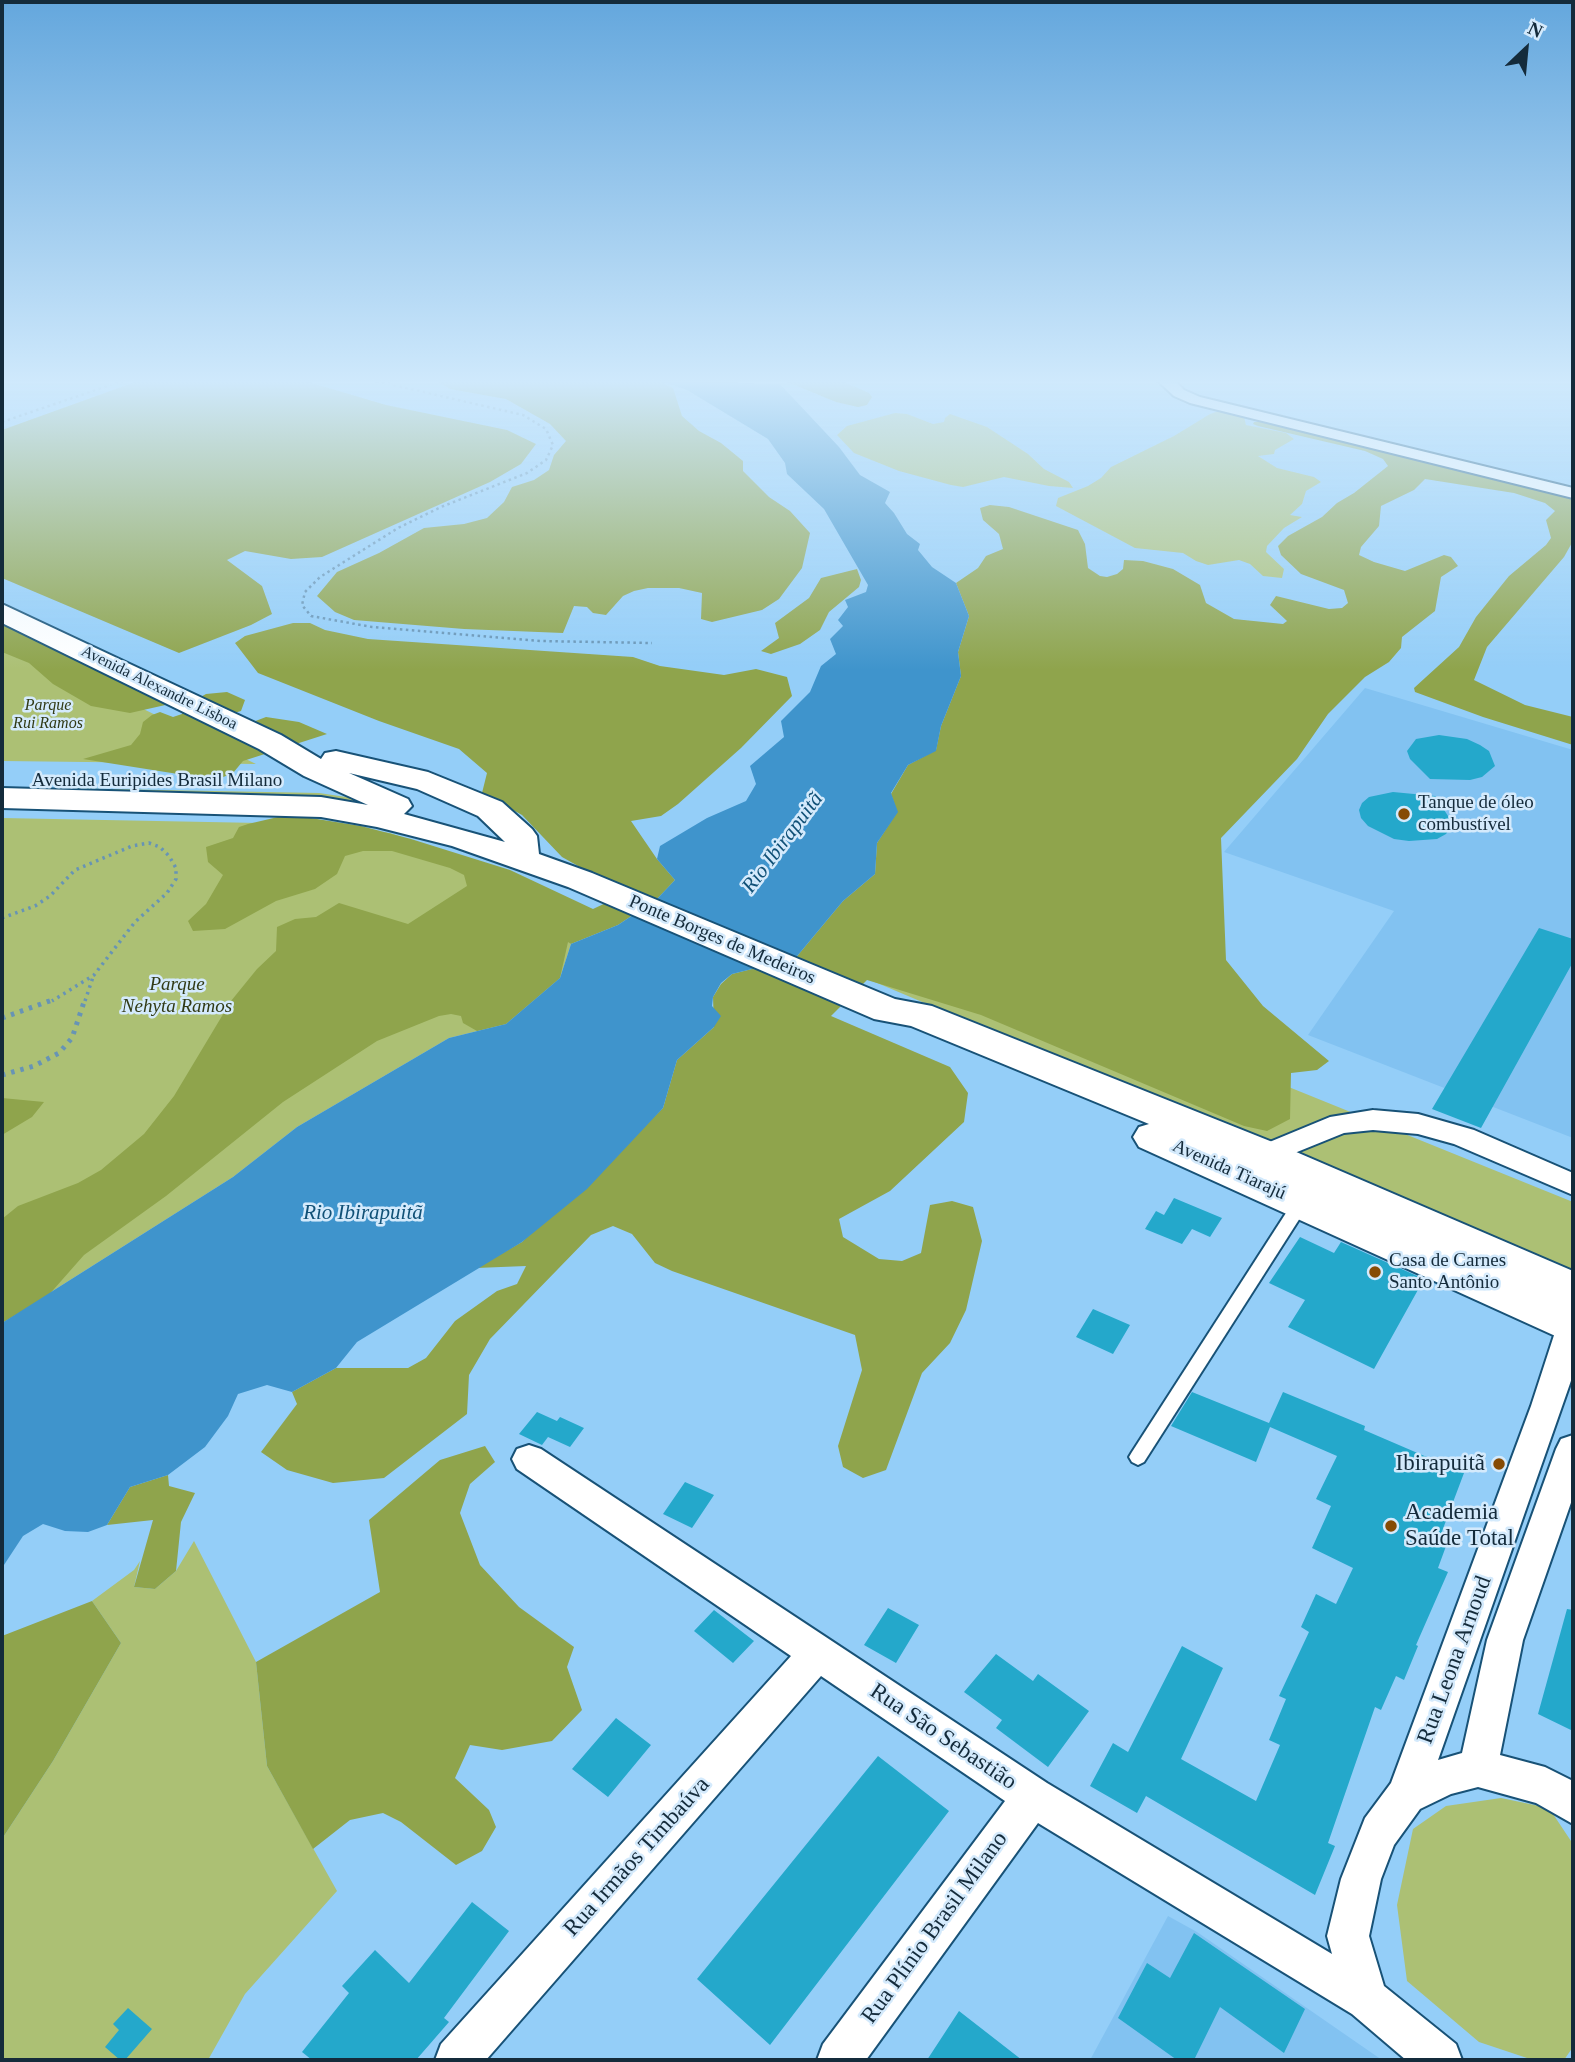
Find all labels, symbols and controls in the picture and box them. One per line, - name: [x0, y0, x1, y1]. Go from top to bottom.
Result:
- north arrow: [1491, 14, 1561, 84]
- text: N: [1525, 17, 1546, 42]
- street label: Avenida Alexandre Lisboa: [78, 642, 240, 734]
- park label: Parque Rui Ramos: [13, 696, 83, 734]
- street label: Avenida Euripides Brasil Milano: [32, 770, 282, 792]
- water label: Rio Ibirapuitã: [737, 788, 829, 898]
- place label: Tanque de óleo combustível: [1418, 792, 1534, 836]
- marker: Tanque de óleo combustível: [1396, 806, 1412, 822]
- street label: Ponte Borges de Medeiros: [625, 890, 819, 990]
- park label: Parque Nehyta Ramos: [122, 974, 232, 1018]
- street label: Avenida Tiarajú: [1169, 1135, 1289, 1205]
- water label: Rio Ibirapuitã: [303, 1200, 423, 1226]
- place label: Casa de Carnes Santo Antônio: [1389, 1250, 1506, 1294]
- marker: Casa de Carnes Santo Antônio: [1367, 1264, 1383, 1280]
- place label: Ibirapuitã: [1396, 1450, 1485, 1478]
- marker: Ibirapuitã: [1491, 1456, 1507, 1472]
- place label: Academia Saúde Total: [1405, 1499, 1514, 1553]
- marker: Academia Saúde Total: [1383, 1518, 1399, 1534]
- street label: Rua Leona Arnoud: [1412, 1572, 1498, 1748]
- street label: Rua São Sebastião: [864, 1678, 1022, 1796]
- street label: Rua Irmãos Timbaúva: [558, 1772, 716, 1942]
- street label: Rua Plínio Brasil Milano: [856, 1827, 1014, 2029]

